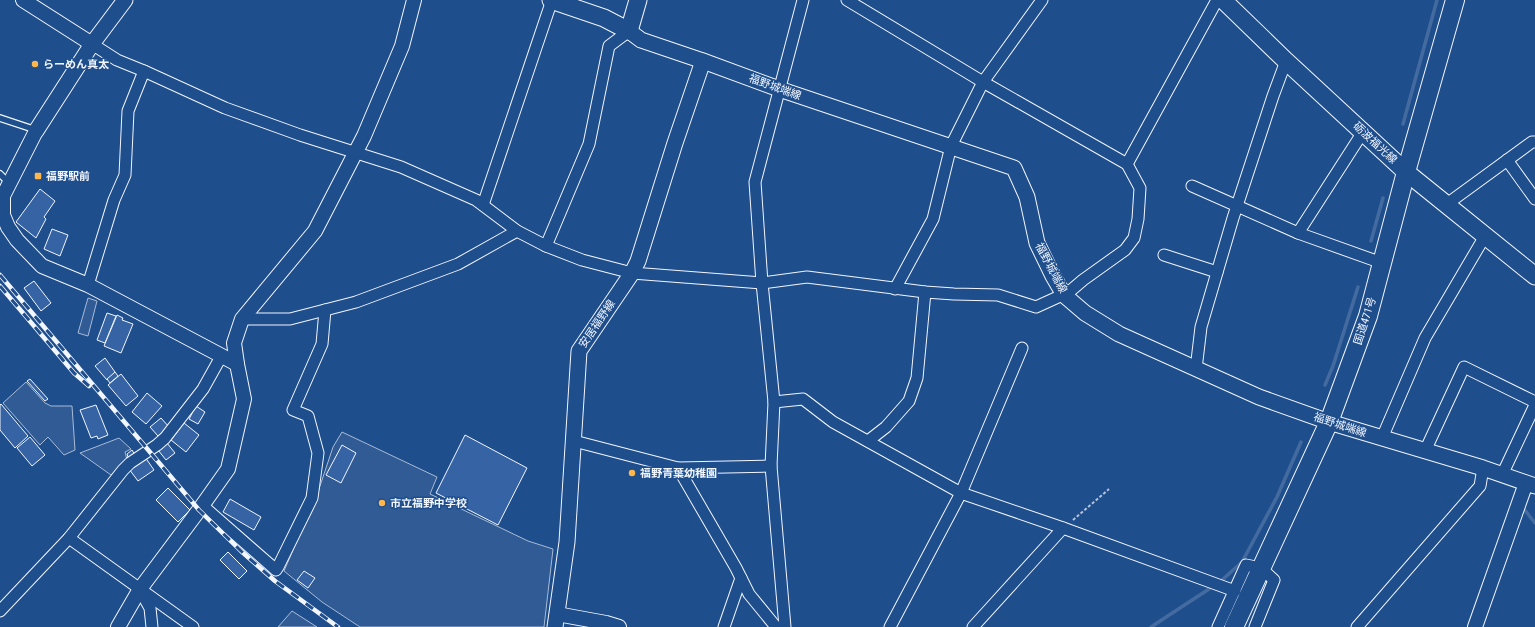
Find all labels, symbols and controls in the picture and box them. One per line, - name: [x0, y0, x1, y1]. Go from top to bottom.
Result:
- place label: らーめん真太: [43, 58, 109, 71]
- marker: らーめん真太: [30, 59, 40, 69]
- street label: 福野城端線: [747, 71, 803, 103]
- street label: 砺波福光線: [1350, 119, 1400, 167]
- place label: 福野駅前: [46, 170, 90, 183]
- marker: 福野駅前: [33, 171, 43, 181]
- street label: 福野城端線: [1032, 241, 1070, 295]
- street label: 国道471号: [1351, 296, 1379, 346]
- street label: 安居福野線: [576, 298, 618, 350]
- street label: 福野城端線: [1312, 410, 1368, 440]
- place label: 福野青葉幼稚園: [640, 467, 717, 480]
- marker: 福野青葉幼稚園: [627, 468, 637, 478]
- place label: 市立福野中学校: [390, 497, 467, 510]
- marker: 市立福野中学校: [377, 498, 387, 508]

